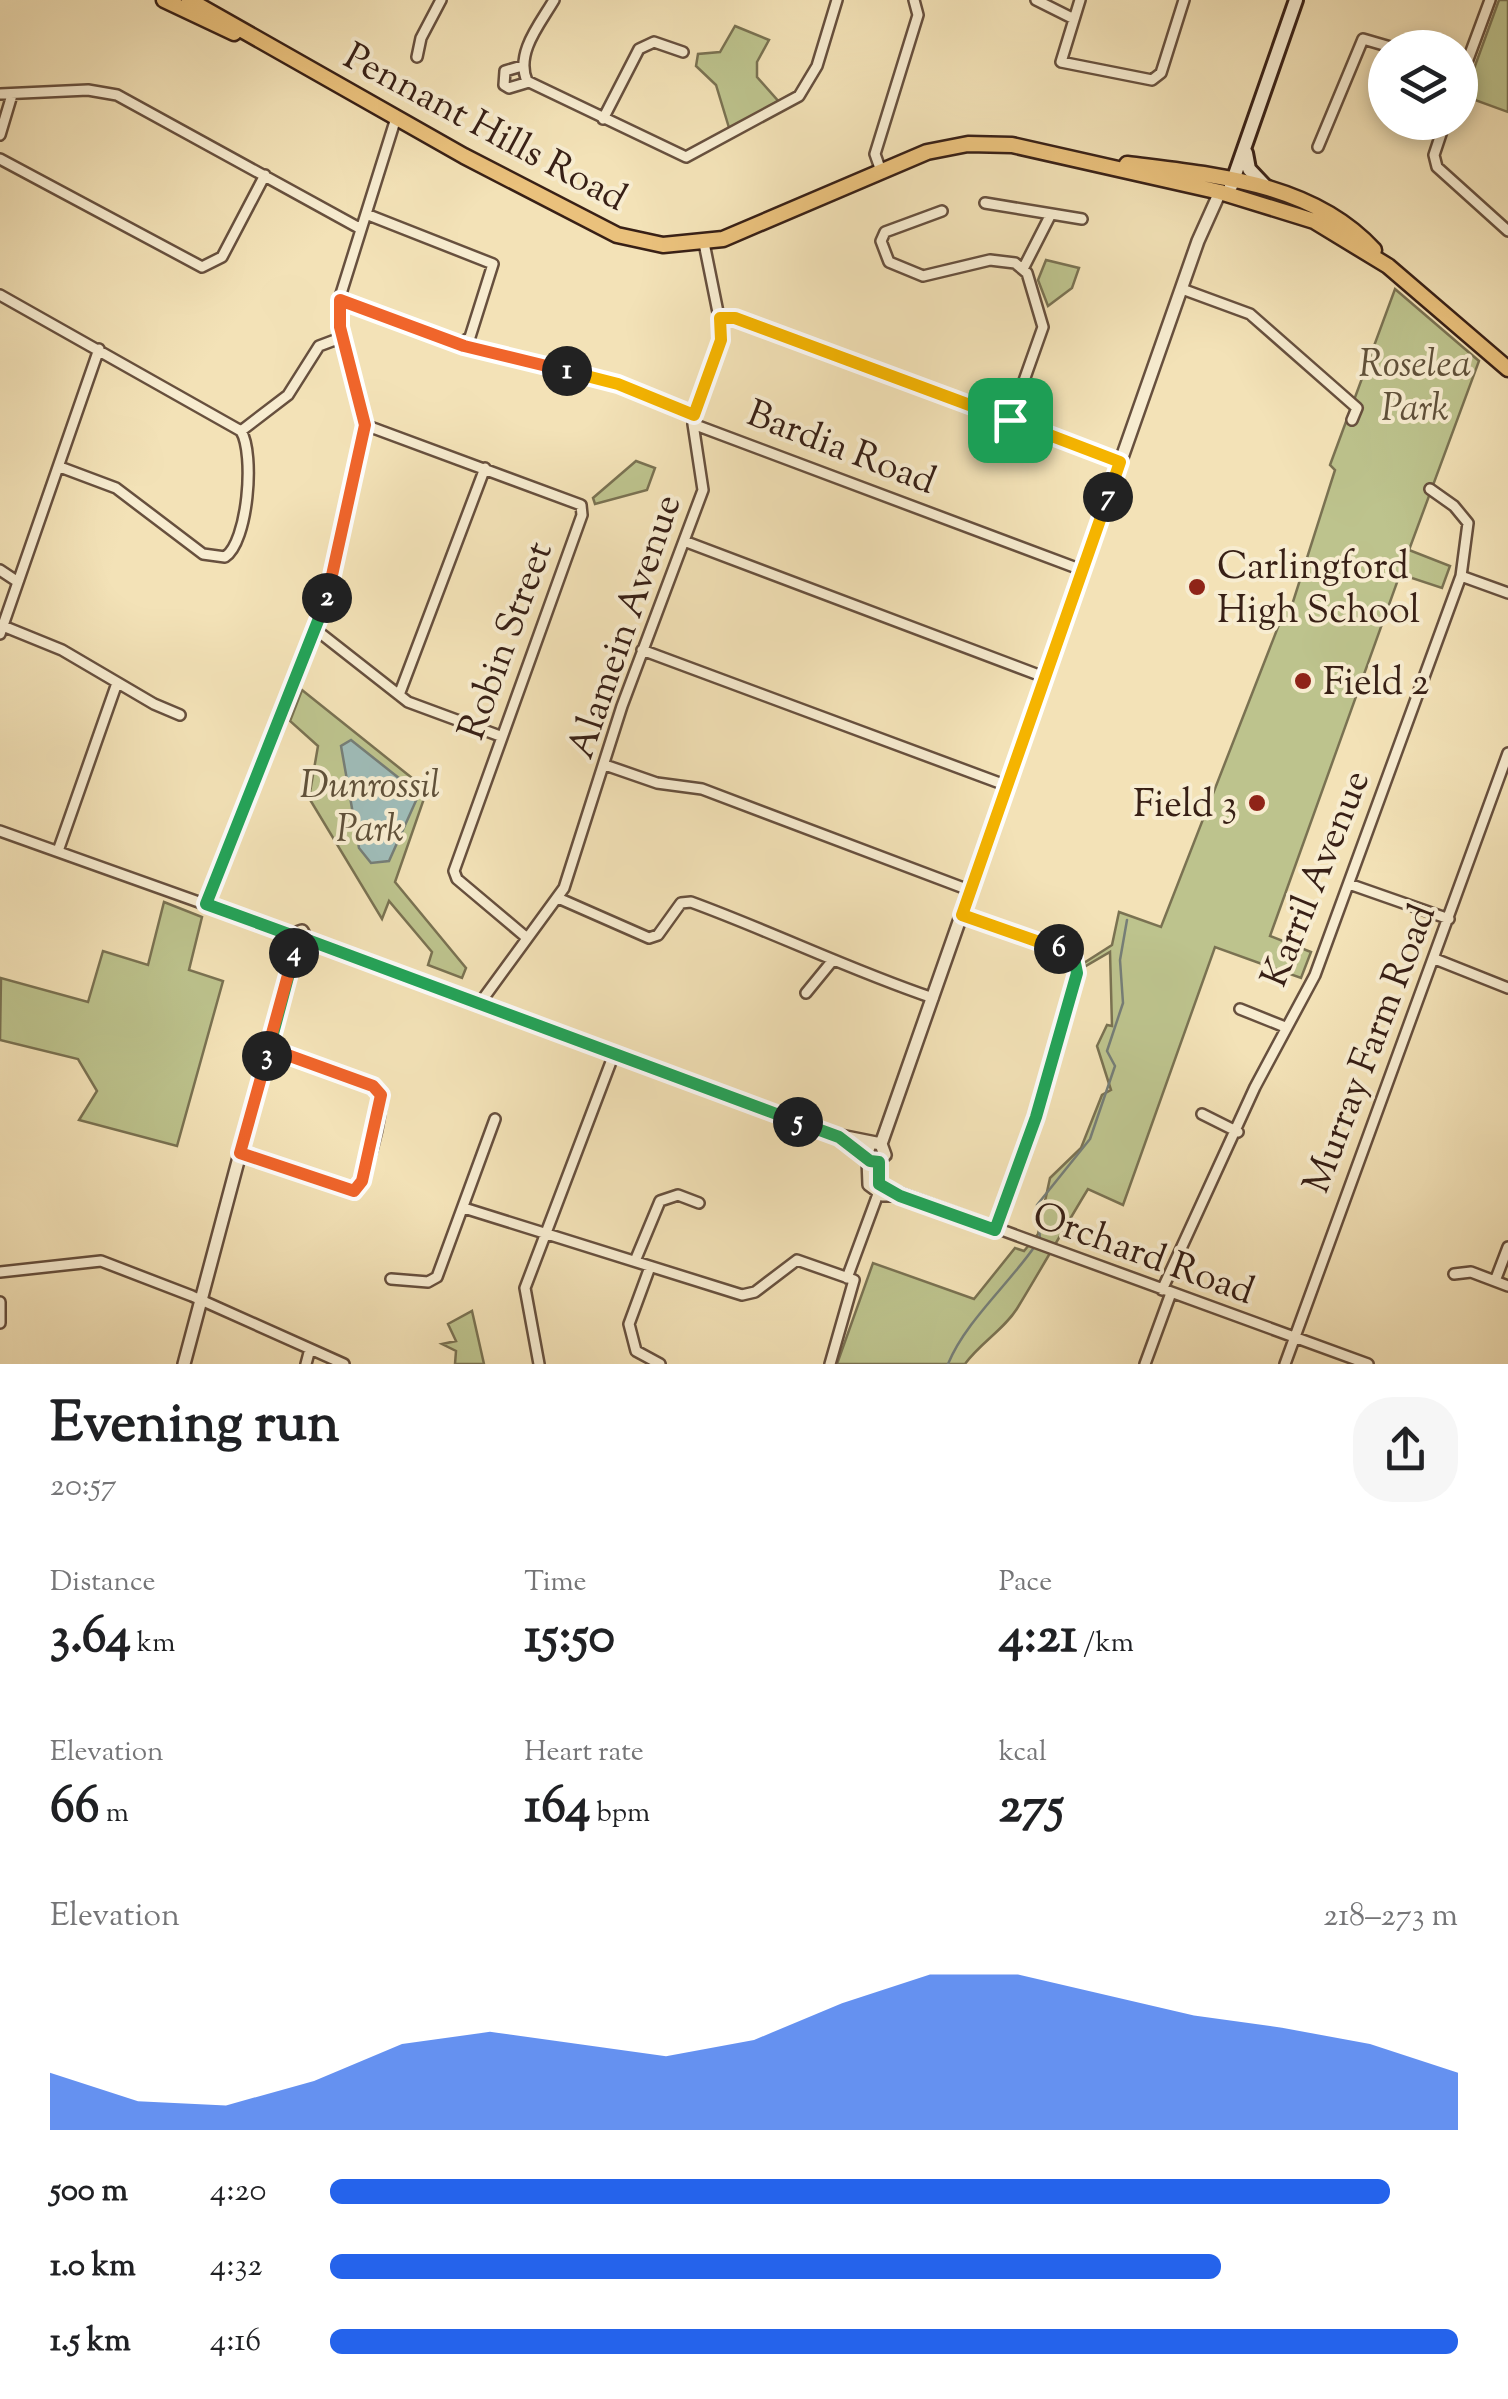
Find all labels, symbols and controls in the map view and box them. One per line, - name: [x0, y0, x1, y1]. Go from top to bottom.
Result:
- map controls: [1368, 30, 1478, 140]
- button: layers: [1368, 30, 1478, 140]
- street label: Pennant Hills Road: [333, 32, 635, 227]
- park label: Roselea Park: [1359, 340, 1471, 438]
- pin: 1: [542, 346, 592, 396]
- text: 1: [562, 351, 572, 391]
- pin: [968, 378, 1053, 463]
- street label: Bardia Road: [738, 389, 943, 511]
- icon: arrive: [983, 393, 1038, 448]
- pin: 7: [1083, 472, 1133, 522]
- text: 7: [1101, 477, 1115, 517]
- street label: Alamein Avenue: [556, 488, 697, 767]
- street label: Robin Street: [447, 535, 569, 748]
- place label: Carlingford High School: [1217, 542, 1420, 640]
- pin: 2: [302, 573, 352, 623]
- marker: Carlingford High School: [1186, 576, 1208, 598]
- text: 2: [320, 578, 334, 618]
- place label: Field 2: [1323, 658, 1429, 712]
- marker: Field 2: [1292, 670, 1314, 692]
- park label: Dunrossil Park: [300, 761, 440, 859]
- street label: Karril Avenue: [1250, 763, 1386, 996]
- place label: Field 3: [1133, 780, 1237, 834]
- marker: Field 3: [1246, 792, 1268, 814]
- street label: Murray Farm Road: [1292, 897, 1452, 1202]
- pin: 6: [1034, 924, 1084, 974]
- pin: 4: [269, 928, 319, 978]
- text: 6: [1052, 929, 1066, 969]
- text: 4: [287, 933, 301, 973]
- pin: 3: [242, 1031, 292, 1081]
- text: 3: [261, 1036, 273, 1076]
- pin: 5: [773, 1097, 823, 1147]
- text: 5: [793, 1102, 803, 1142]
- street label: Orchard Road: [1024, 1191, 1261, 1321]
- text: Evening run: [50, 1387, 339, 1466]
- button: share: [1353, 1397, 1458, 1502]
- text: 20:57: [50, 1464, 117, 1510]
- text: Distance: [50, 1563, 156, 1603]
- text: Time: [524, 1563, 587, 1603]
- text: Pace: [999, 1563, 1052, 1603]
- text: 3.64: [50, 1603, 131, 1675]
- text: 15:50: [524, 1603, 615, 1675]
- text: 4:21: [999, 1603, 1077, 1675]
- text: km: [131, 1624, 175, 1664]
- text: /km: [1077, 1624, 1134, 1664]
- text: Elevation: [50, 1733, 164, 1773]
- text: Heart rate: [524, 1733, 644, 1773]
- text: kcal: [999, 1733, 1047, 1773]
- text: 66: [50, 1773, 100, 1845]
- text: 164: [524, 1773, 590, 1845]
- text: 275: [999, 1773, 1064, 1845]
- text: m: [100, 1794, 129, 1834]
- text: bpm: [590, 1794, 650, 1834]
- text: Elevation: [50, 1894, 180, 1940]
- text: 218–273 m: [1323, 1894, 1458, 1940]
- text: 500 m: [50, 2169, 128, 2215]
- text: 4:20: [210, 2169, 266, 2215]
- text: 1.0 km: [50, 2244, 136, 2290]
- text: 4:32: [210, 2244, 262, 2290]
- text: 1.5 km: [50, 2319, 131, 2365]
- text: 4:16: [210, 2319, 261, 2365]

